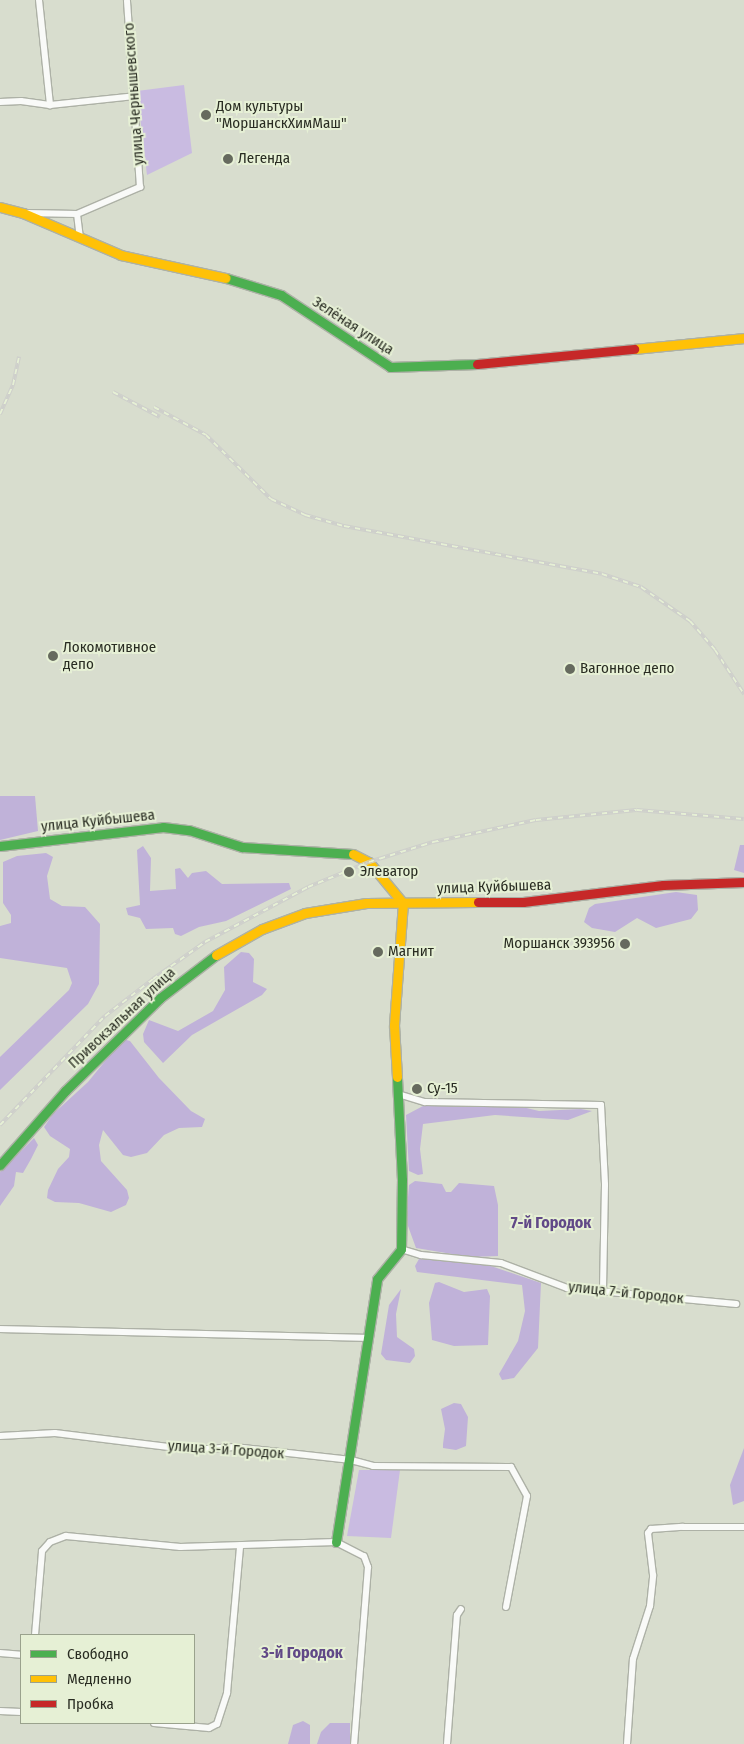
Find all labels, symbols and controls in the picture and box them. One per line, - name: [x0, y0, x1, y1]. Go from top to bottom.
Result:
- street label: улица Чернышевского: [120, 22, 148, 166]
- place label: Дом культуры "МоршанскХимМаш": [216, 97, 347, 132]
- marker: Дом культуры "МоршанскХимМаш": [200, 109, 212, 121]
- place label: Легенда: [238, 150, 290, 168]
- marker: Легенда: [222, 153, 234, 165]
- street label: Зелёная улица: [309, 293, 397, 359]
- place label: Локомотивное депо: [63, 638, 156, 673]
- marker: Локомотивное депо: [47, 650, 59, 662]
- place label: Вагонное депо: [580, 660, 674, 678]
- marker: Вагонное депо: [564, 663, 576, 675]
- street label: улица Куйбышева: [40, 806, 156, 836]
- place label: Элеватор: [360, 863, 418, 881]
- marker: Элеватор: [342, 865, 356, 879]
- street label: улица Куйбышева: [437, 876, 551, 898]
- place label: Моршанск 393956: [504, 935, 615, 953]
- marker: Моршанск 393956: [619, 938, 631, 950]
- place label: Магнит: [388, 943, 434, 961]
- marker: Магнит: [372, 946, 384, 958]
- street label: Привокзальная улица: [65, 964, 179, 1072]
- place label: Су-15: [427, 1080, 458, 1098]
- marker: Су-15: [411, 1083, 423, 1095]
- district label: 7-й Городок: [511, 1213, 591, 1233]
- street label: улица 7-й Городок: [567, 1278, 685, 1308]
- street label: улица 3-й Городок: [167, 1437, 285, 1463]
- legend: [20, 1634, 195, 1724]
- district label: 3-й Городок: [261, 1643, 343, 1663]
- text: Свободно: [67, 1645, 129, 1663]
- text: Медленно: [67, 1670, 132, 1688]
- text: Пробка: [67, 1695, 114, 1713]

